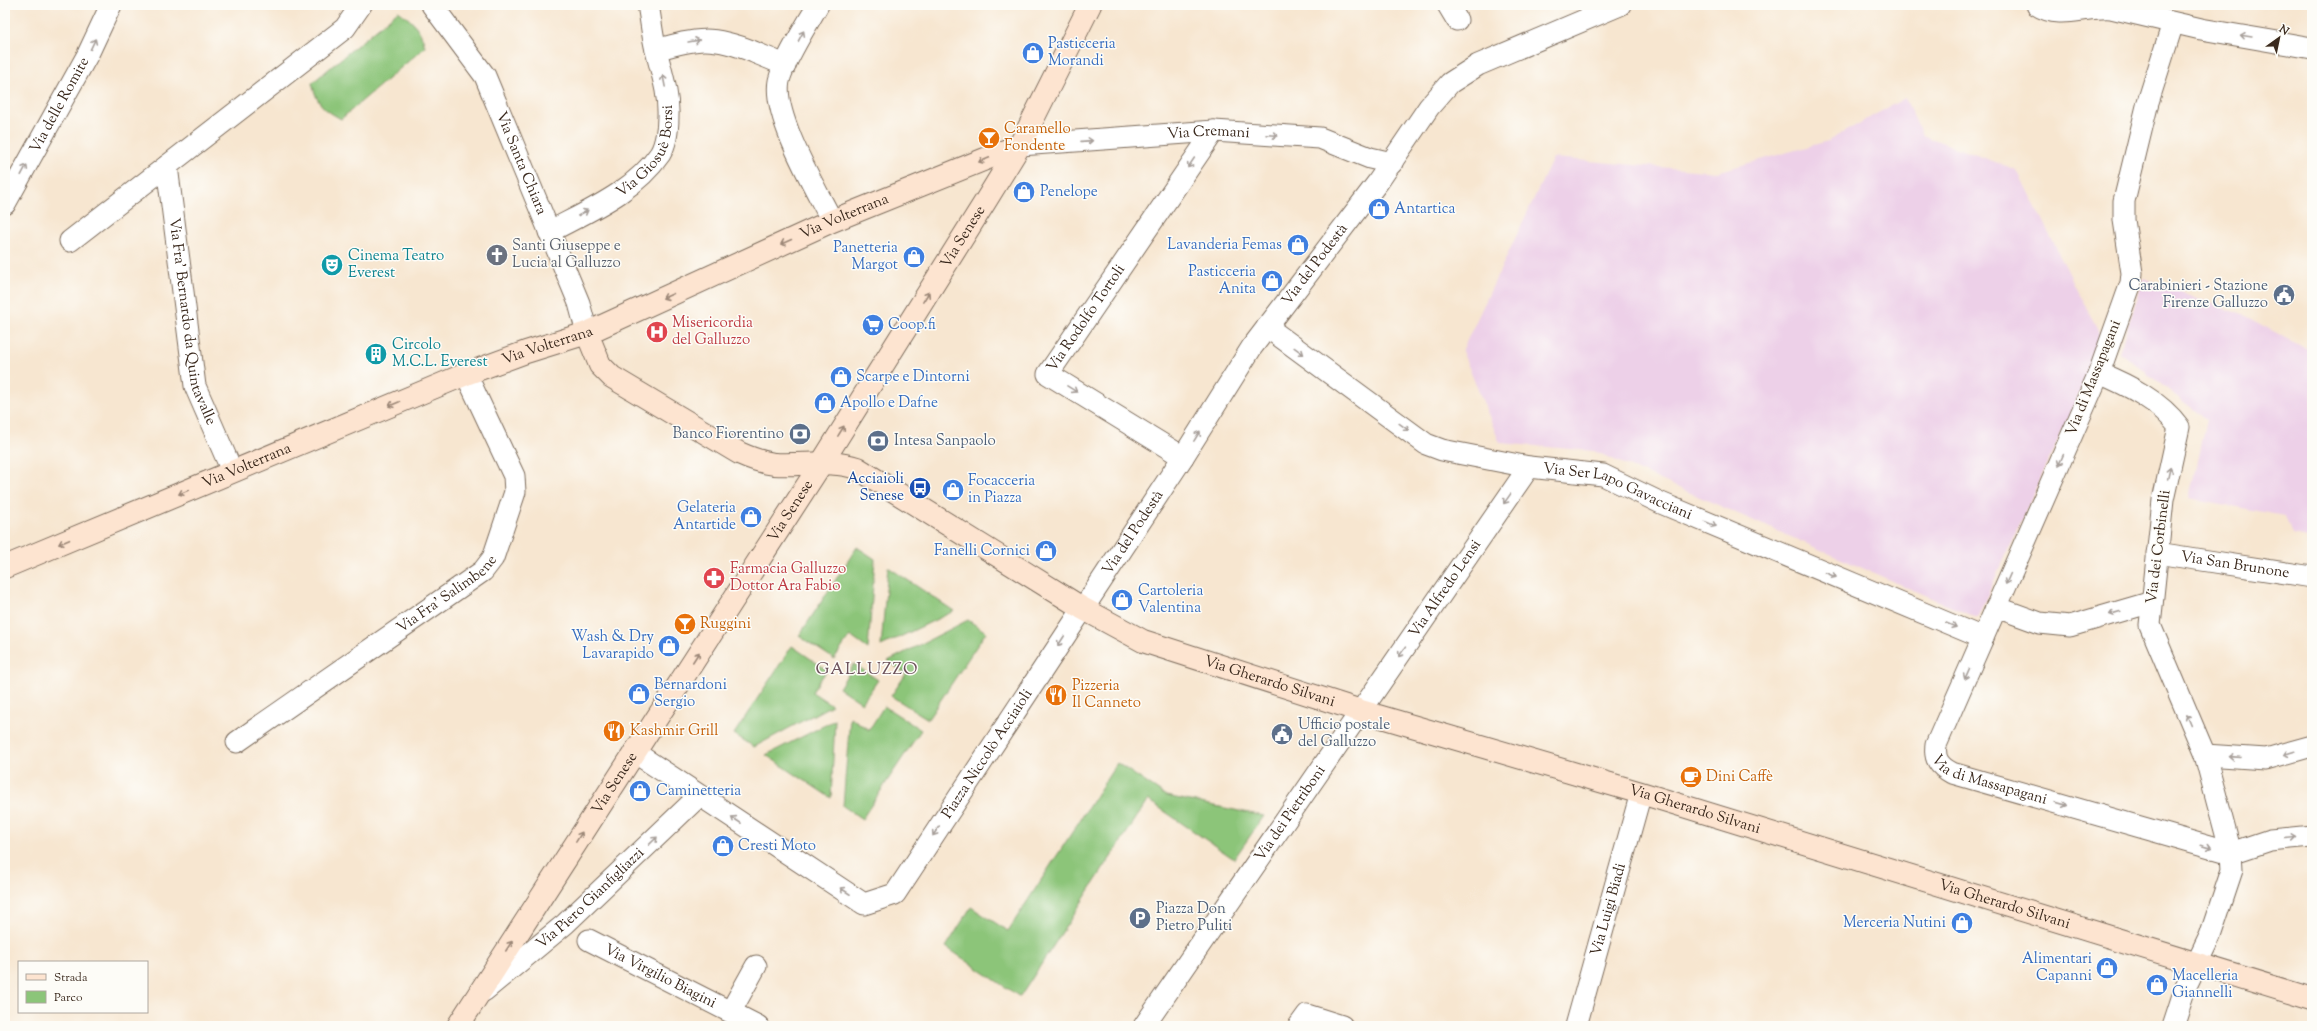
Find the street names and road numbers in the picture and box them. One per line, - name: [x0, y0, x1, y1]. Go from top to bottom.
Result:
- street label: Via delle Romite: [25, 53, 95, 157]
- street label: Via Giosuè Borsi: [612, 104, 679, 203]
- street label: Via Santa Chiara: [490, 108, 552, 218]
- street label: Via Cremani: [1167, 120, 1250, 145]
- street label: Via Volterrana: [796, 189, 892, 245]
- street label: Via Senese: [936, 202, 991, 272]
- street label: Via Fra' Bernardo da Quintavalle: [163, 217, 221, 428]
- street label: Via del Podestà: [1277, 220, 1353, 310]
- street label: Via Rodolfo Tortoli: [1042, 260, 1130, 376]
- street label: Via di Massapagani: [2061, 317, 2127, 439]
- street label: Via Volterrana: [499, 321, 597, 370]
- street label: Via Volterrana: [199, 438, 294, 494]
- street label: Via Ser Lapo Gavacciani: [1542, 458, 1695, 525]
- street label: Via Senese: [763, 476, 818, 546]
- street label: Via del Podestà: [1098, 486, 1169, 579]
- street label: Via dei Corbinelli: [2142, 489, 2176, 605]
- street label: Via Alfredo Lensi: [1404, 536, 1486, 642]
- street label: Via San Brunone: [2179, 546, 2291, 584]
- street label: Via Fra' Salimbene: [392, 550, 502, 638]
- street label: Via Gherardo Silvani: [1201, 651, 1338, 712]
- street label: Piazza Niccolò Acciaioli: [937, 685, 1038, 823]
- street label: Via Senese: [587, 748, 643, 818]
- street label: Via di Massapagani: [1926, 751, 2050, 810]
- street label: Via dei Pietriboni: [1250, 761, 1331, 866]
- street label: Via Gherardo Silvani: [1626, 780, 1763, 840]
- street label: Via Piero Gianfigliazzi: [532, 843, 649, 954]
- street label: Via Luigi Biadi: [1586, 861, 1631, 958]
- street label: Via Gherardo Silvani: [1936, 874, 2073, 935]
- street label: Via Virgilio Biagini: [601, 939, 720, 1014]

